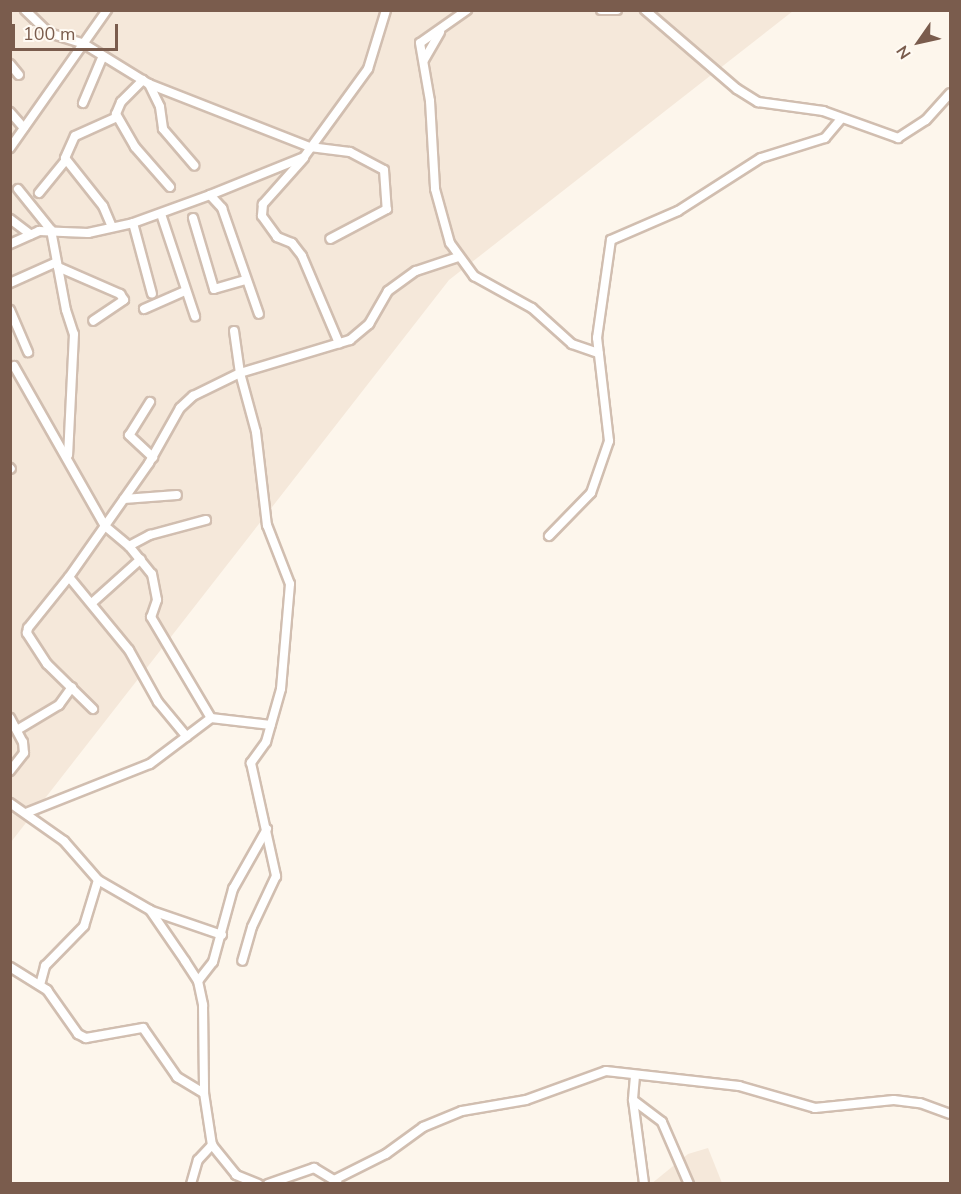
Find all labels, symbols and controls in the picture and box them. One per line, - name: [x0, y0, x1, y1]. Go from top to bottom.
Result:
- scale bar: [15, 12, 122, 50]
- north arrow: [889, 12, 949, 72]
- text: 100 m: [23, 22, 75, 46]
- text: N: [892, 41, 917, 63]

